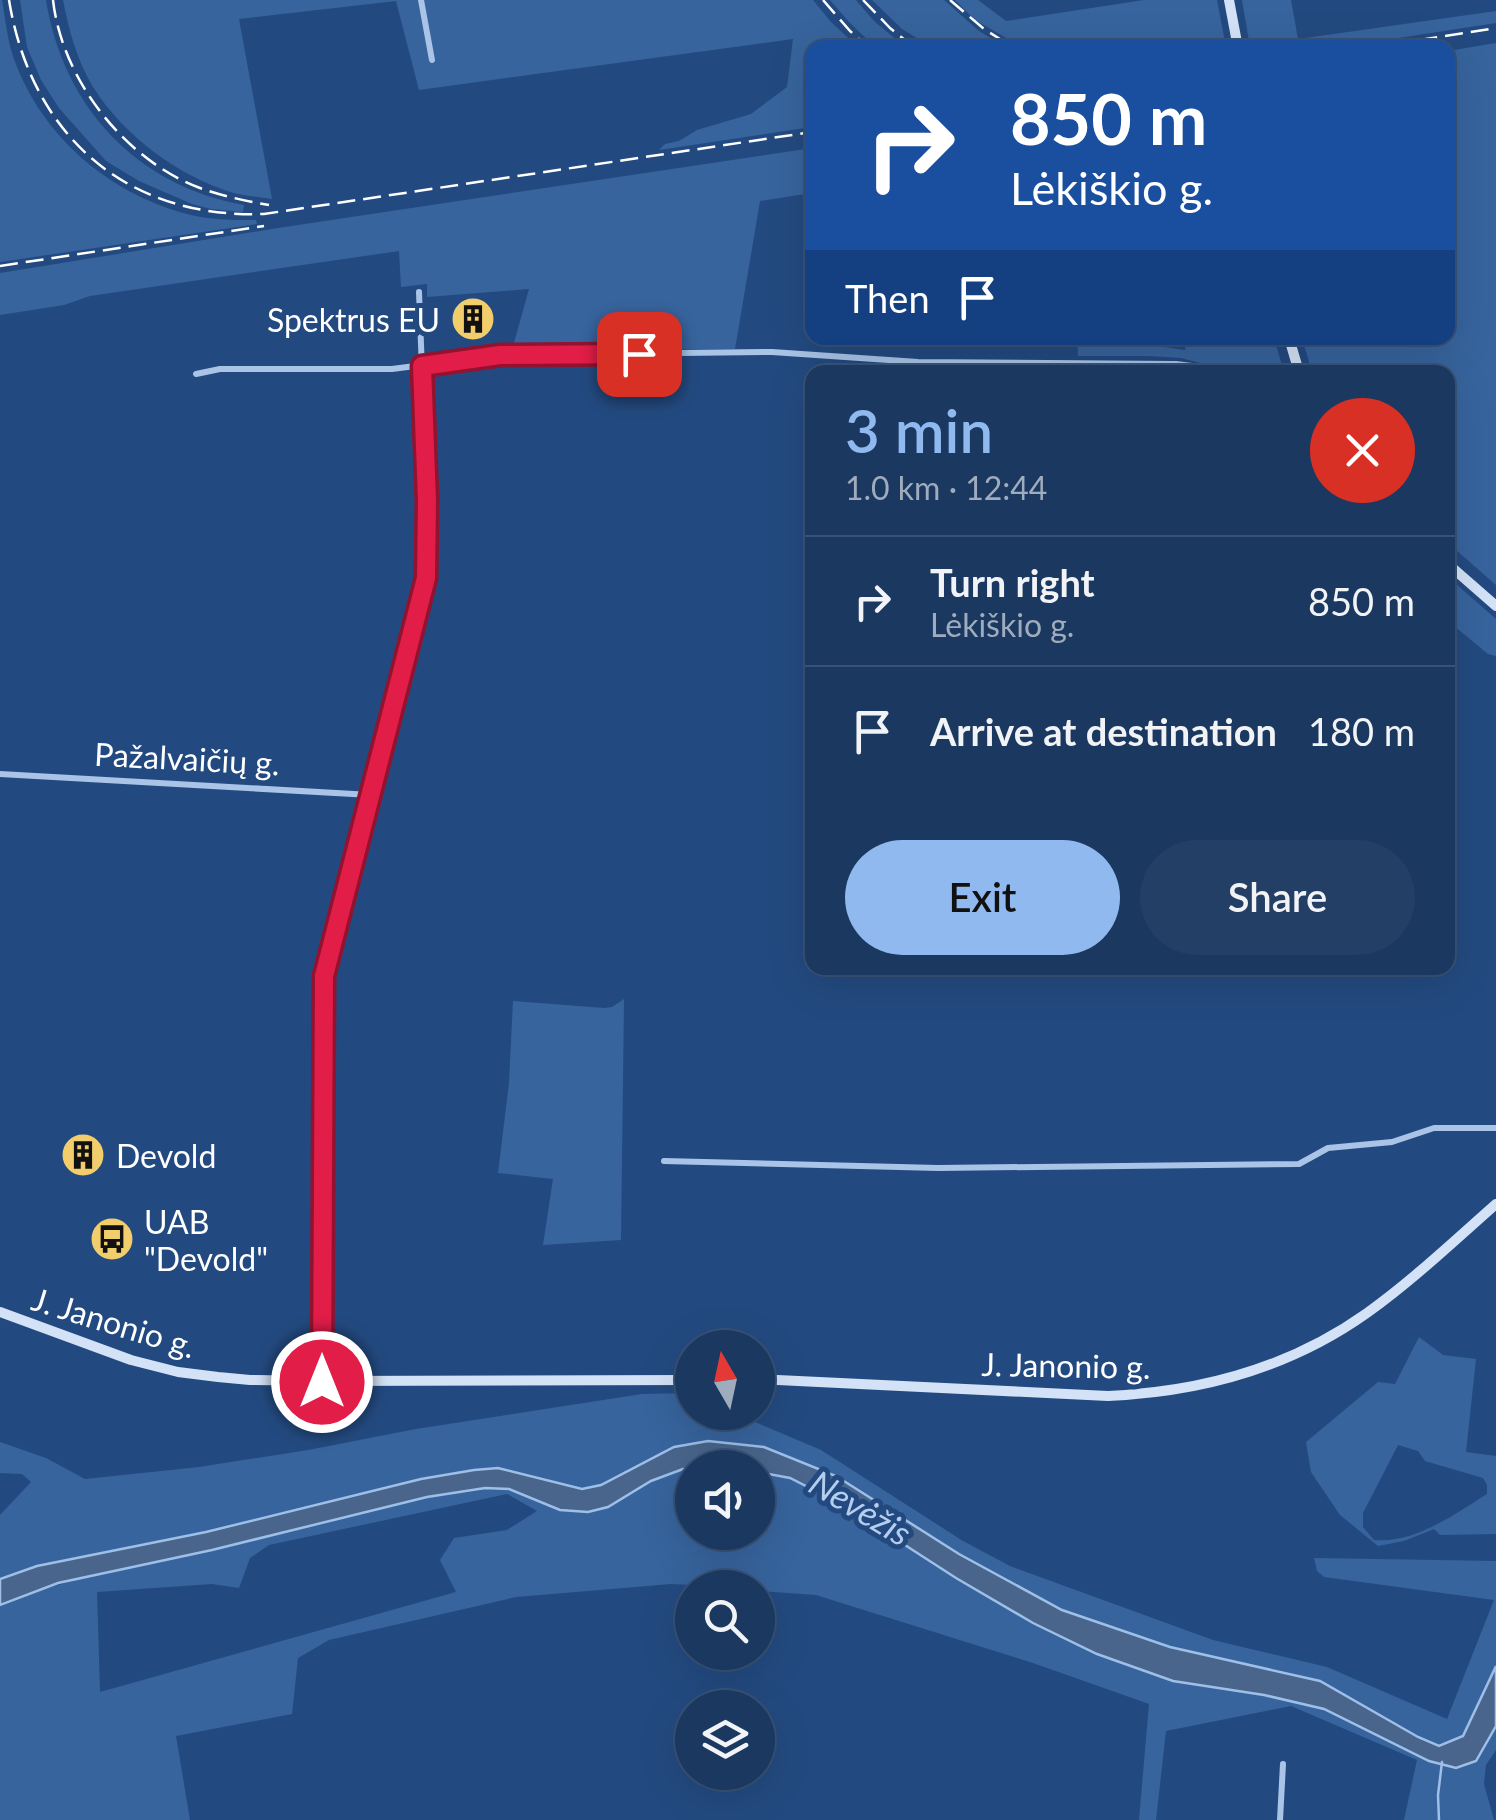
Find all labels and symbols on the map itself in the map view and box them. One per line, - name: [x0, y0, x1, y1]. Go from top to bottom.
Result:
- building icon: Spektrus EU: [450, 296, 496, 342]
- place label: Spektrus EU: [267, 300, 440, 339]
- pin: [597, 312, 682, 397]
- street label: Pažalvaičių g.: [93, 734, 281, 782]
- building icon: Devold: [60, 1132, 106, 1178]
- place label: Devold: [116, 1136, 216, 1175]
- place label: UAB "Devold": [144, 1202, 268, 1278]
- bus stop icon: UAB "Devold": [89, 1216, 135, 1262]
- street label: J. Janonio g.: [28, 1279, 200, 1365]
- position arrow: [270, 1330, 374, 1434]
- north arrow: [675, 1330, 775, 1430]
- street label: J. Janonio g.: [981, 1344, 1151, 1386]
- water label: Nevėžis: [803, 1460, 919, 1554]

